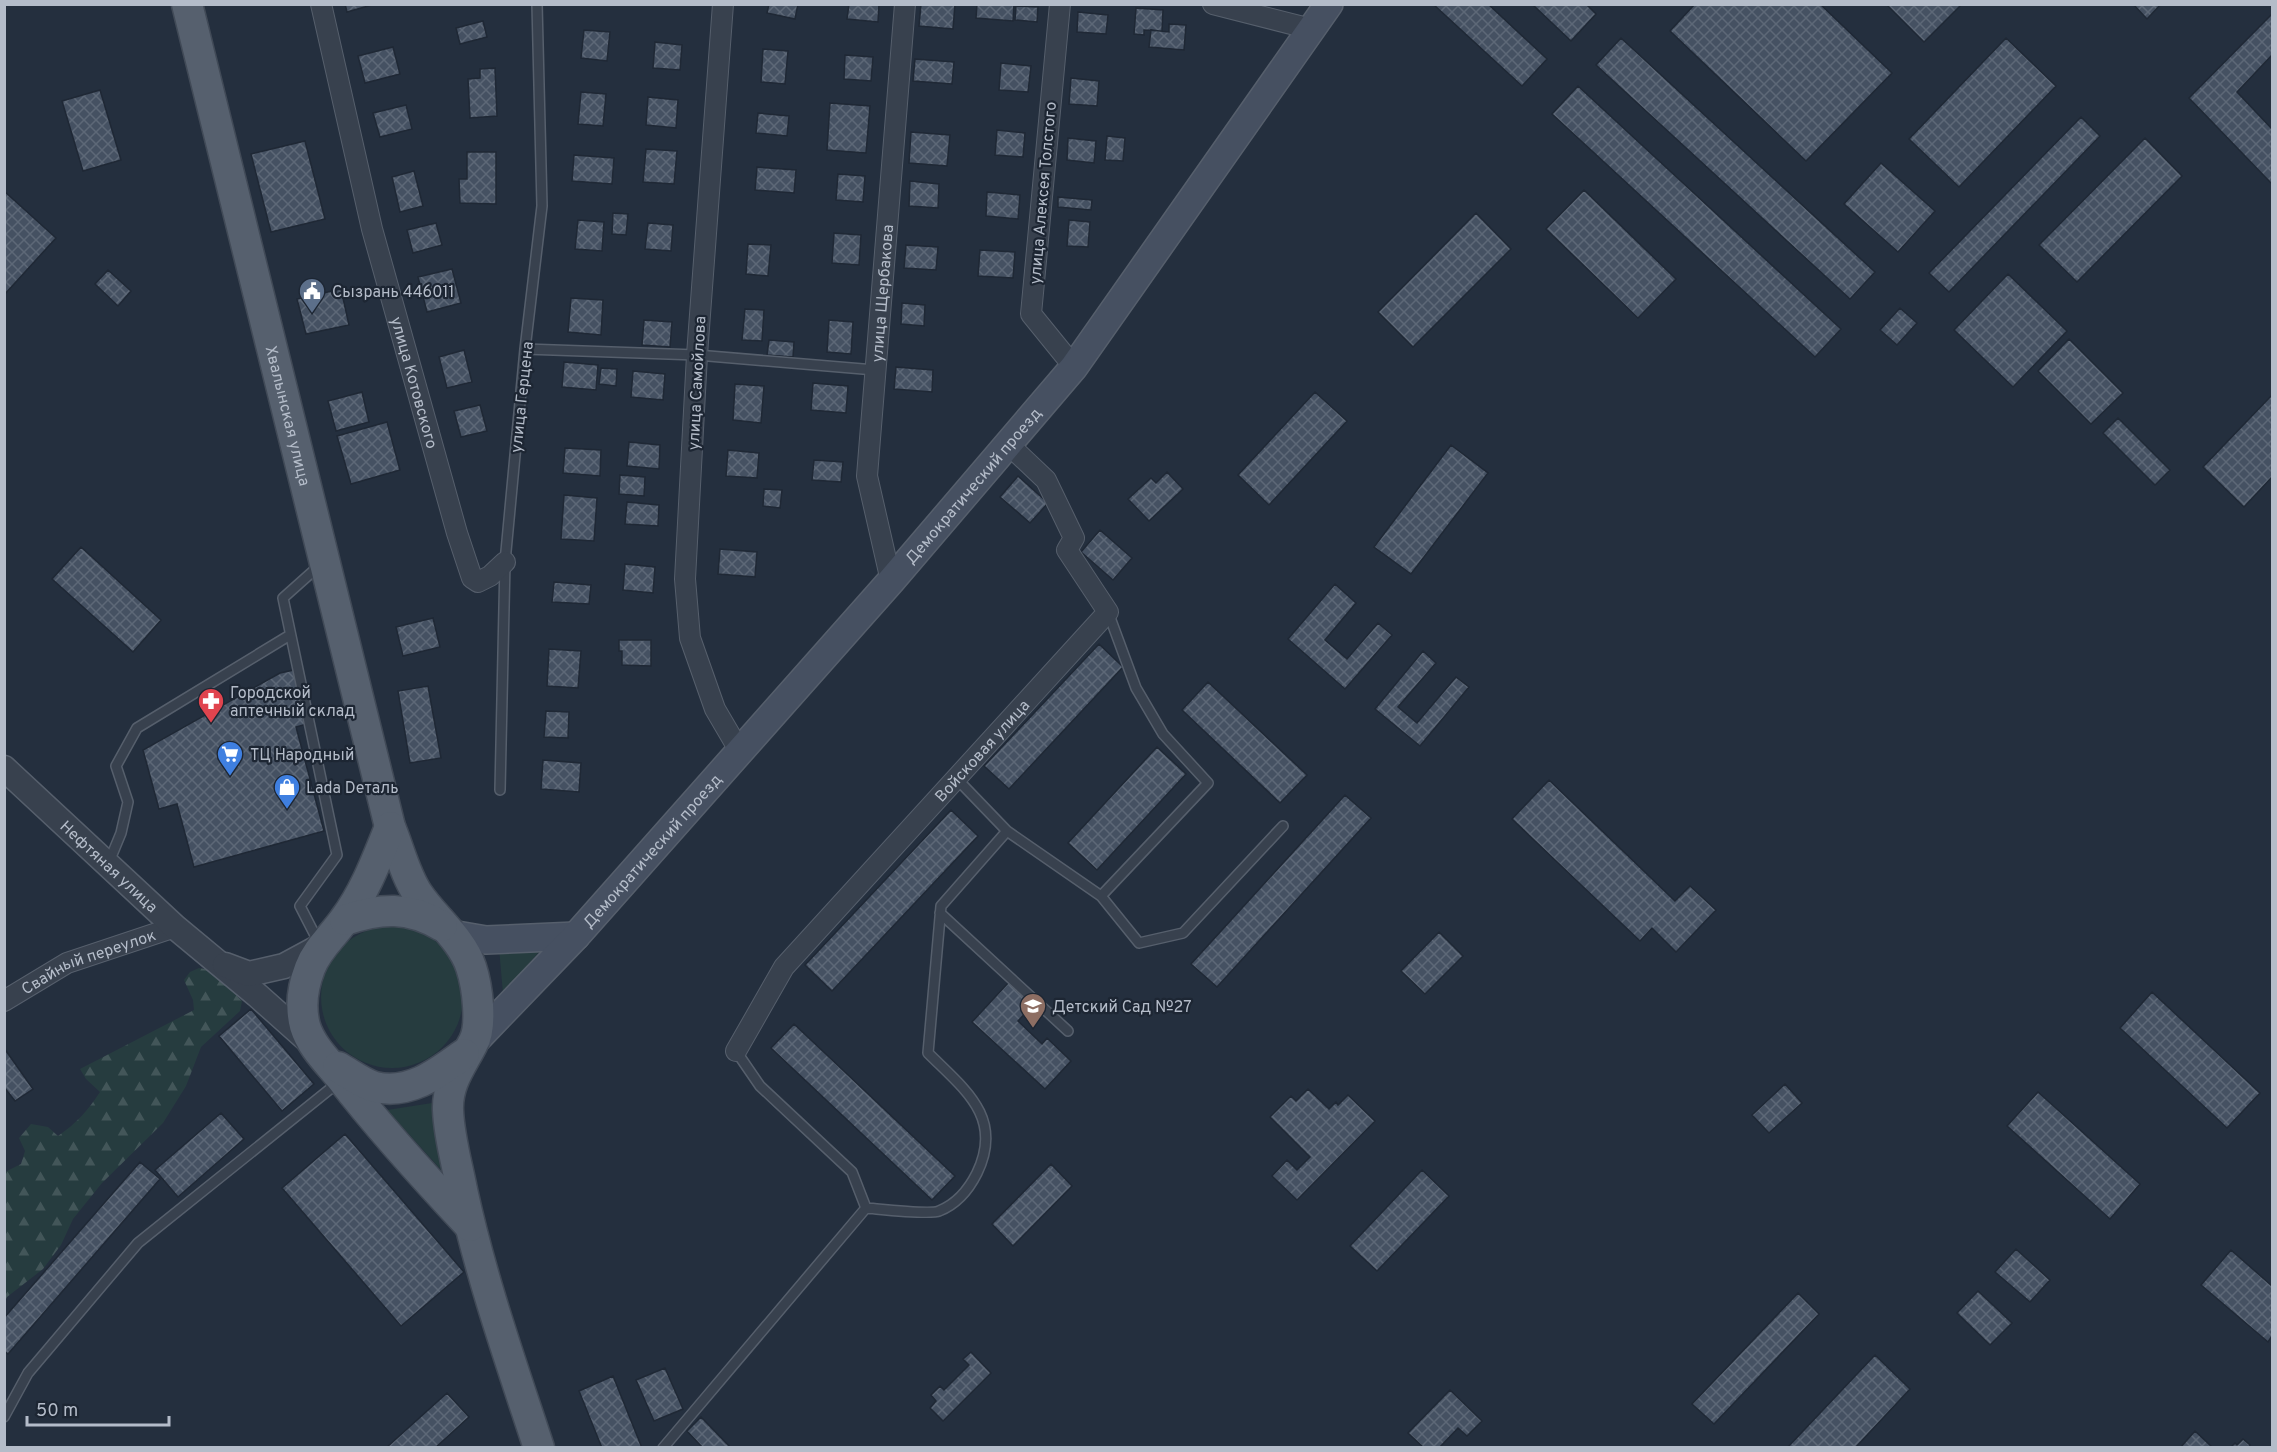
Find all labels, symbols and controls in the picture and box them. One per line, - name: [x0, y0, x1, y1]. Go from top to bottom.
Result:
- street label: улица Алексея Толстого: [1026, 101, 1062, 285]
- street label: улица Щербакова: [868, 224, 899, 363]
- public building icon: Сызрань 446011: [297, 276, 327, 314]
- place label: Сызрань 446011: [332, 283, 454, 303]
- street label: улица Котовского: [385, 315, 441, 451]
- street label: улица Самойлова: [684, 315, 712, 451]
- street label: улица Герцена: [507, 340, 539, 454]
- street label: Хвалынская улица: [260, 344, 314, 488]
- street label: Демократический проезд: [902, 404, 1047, 569]
- place label: Городской аптечный склад: [230, 684, 355, 722]
- pharmacy icon: Городской аптечный склад: [196, 686, 226, 724]
- street label: Войсковая улица: [931, 696, 1035, 807]
- supermarket icon: ТЦ Народный: [215, 739, 245, 777]
- place label: ТЦ Народный: [250, 746, 354, 766]
- street label: Демократический проезд: [580, 771, 727, 933]
- shop icon: Lada Dеталь: [272, 772, 302, 810]
- place label: Lada Dеталь: [306, 779, 399, 799]
- street label: Нефтяная улица: [55, 817, 161, 918]
- street label: Свайный переулок: [18, 926, 159, 1000]
- school or university icon: Детский Сад №27: [1018, 991, 1048, 1029]
- place label: Детский Сад №27: [1052, 998, 1192, 1018]
- scale bar: [27, 1389, 170, 1427]
- text: 50 m: [36, 1400, 78, 1423]

